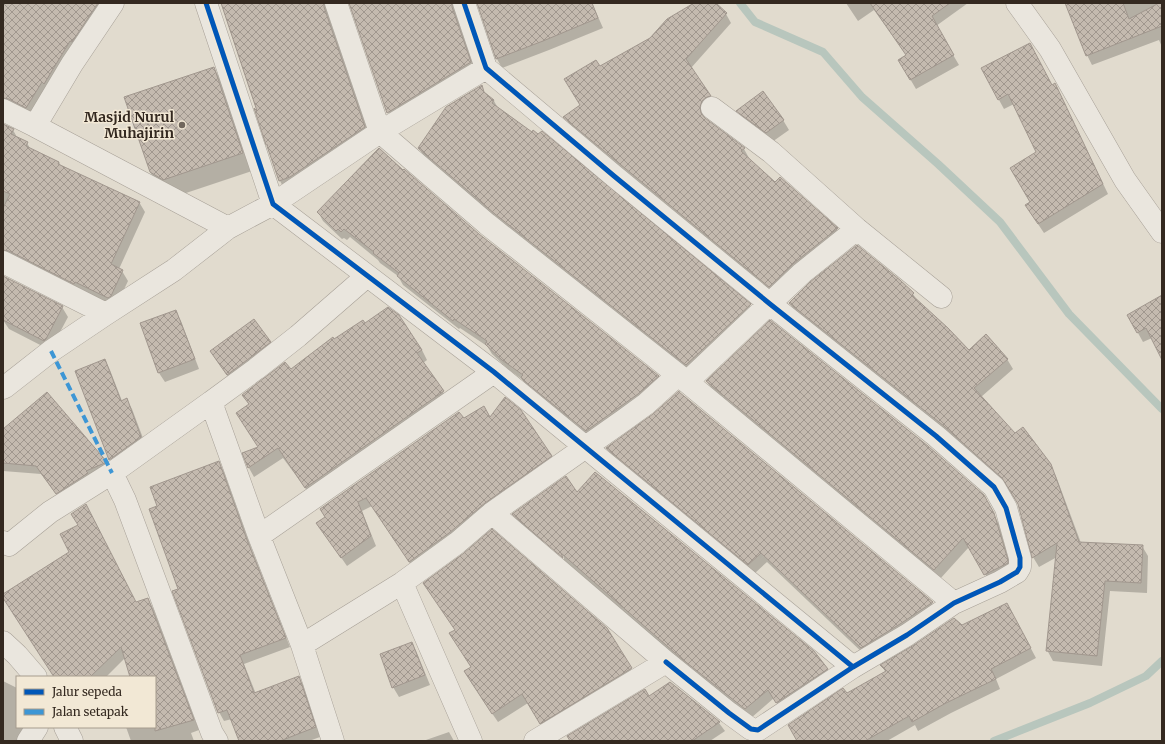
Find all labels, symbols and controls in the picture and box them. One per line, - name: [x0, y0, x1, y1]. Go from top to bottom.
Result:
- place label: Masjid Nurul Muhajirin: [84, 108, 174, 142]
- marker: Masjid Nurul Muhajirin: [177, 120, 187, 130]
- legend: [16, 676, 156, 728]
- text: Jalur sepeda: [51, 684, 123, 699]
- text: Jalan setapak: [51, 704, 129, 719]

